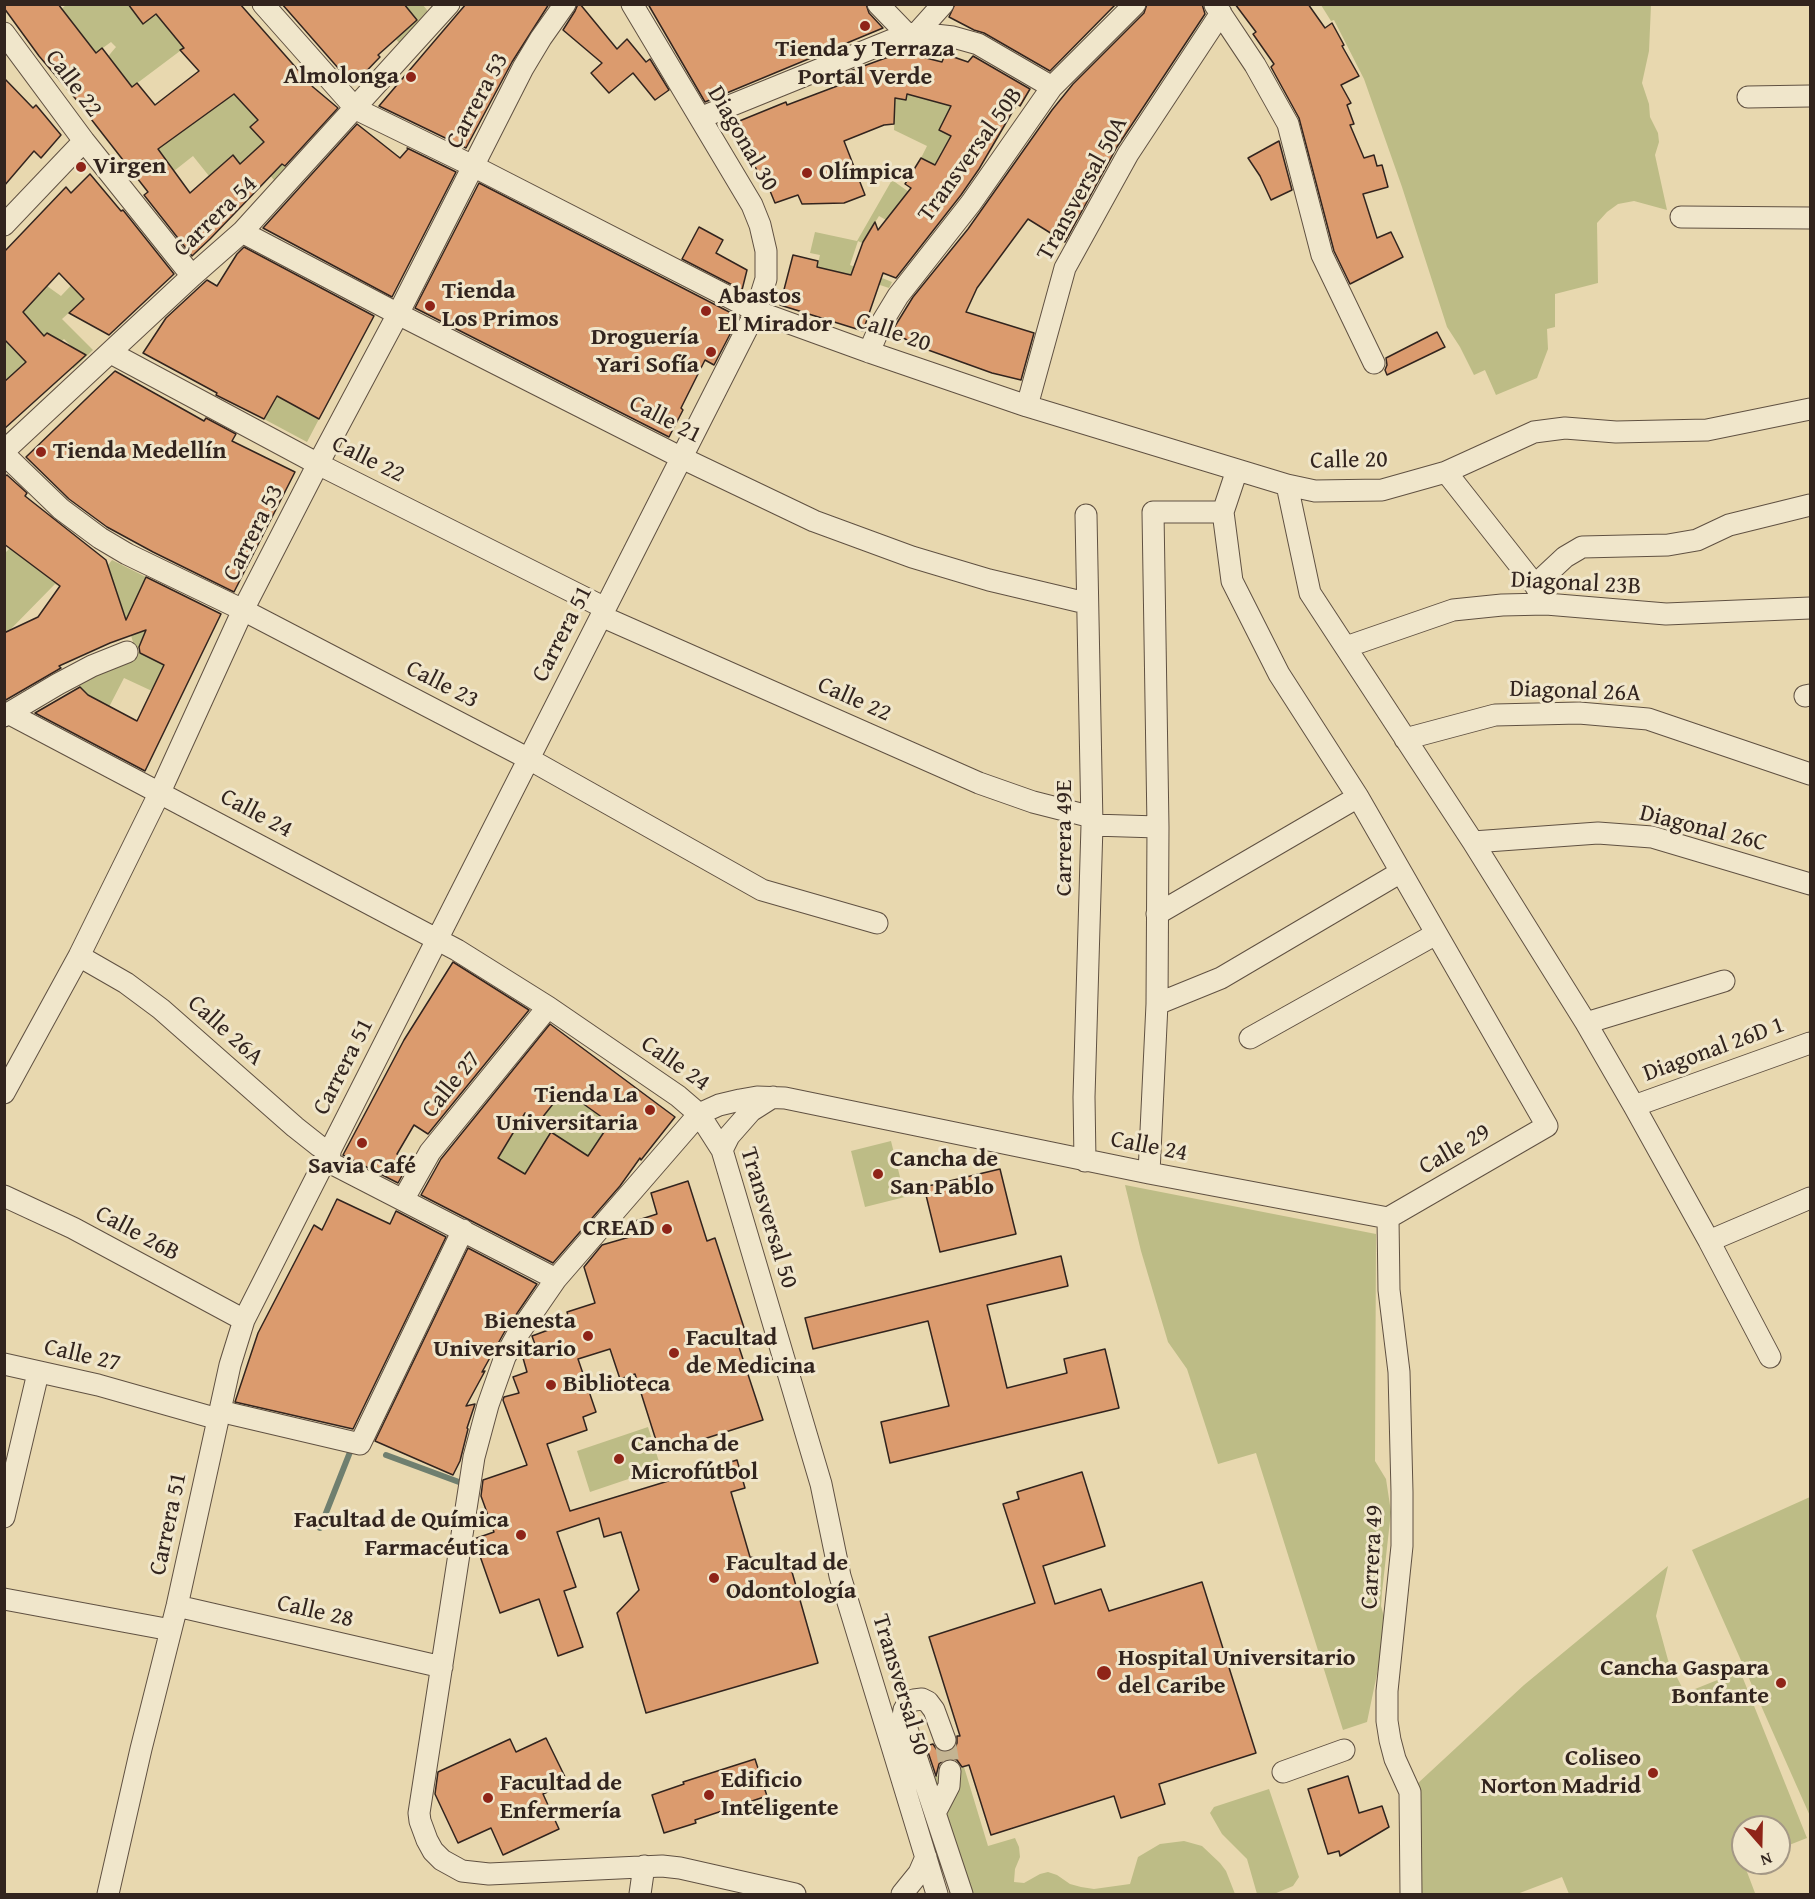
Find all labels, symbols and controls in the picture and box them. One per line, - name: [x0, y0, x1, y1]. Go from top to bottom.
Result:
- marker: Tienda y Terraza Portal Verde: [858, 19, 872, 33]
- place label: Tienda y Terraza Portal Verde: [775, 36, 955, 92]
- street label: Calle 22: [38, 44, 108, 124]
- street label: Carrera 53: [441, 48, 515, 154]
- place label: Almolonga: [284, 63, 399, 91]
- marker: Almolonga: [404, 70, 418, 84]
- street label: Diagonal 30: [700, 81, 784, 197]
- street label: Transversal 50B: [912, 82, 1030, 228]
- street label: Transversal 50A: [1031, 112, 1135, 266]
- place label: Virgen: [93, 153, 166, 181]
- place label: Olímpica: [819, 159, 914, 187]
- marker: Virgen: [74, 160, 88, 174]
- marker: Olímpica: [800, 166, 814, 180]
- street label: Carrera 54: [168, 170, 264, 264]
- place label: Tienda Los Primos: [442, 278, 559, 334]
- place label: Abastos El Mirador: [718, 283, 832, 339]
- marker: Tienda Los Primos: [423, 299, 437, 313]
- marker: Abastos El Mirador: [699, 304, 713, 318]
- street label: Calle 20: [852, 307, 934, 359]
- place label: Droguería Yari Sofía: [591, 324, 699, 380]
- marker: Droguería Yari Sofía: [704, 345, 718, 359]
- street label: Calle 21: [624, 390, 706, 450]
- street label: Calle 22: [327, 430, 409, 490]
- place label: Tienda Medellín: [53, 438, 226, 466]
- marker: Tienda Medellín: [34, 445, 48, 459]
- street label: Calle 20: [1310, 446, 1388, 476]
- street label: Carrera 53: [217, 480, 291, 586]
- street label: Diagonal 23B: [1510, 566, 1642, 602]
- street label: Carrera 51: [526, 581, 600, 687]
- street label: Calle 23: [401, 655, 483, 715]
- street label: Calle 22: [813, 671, 895, 729]
- street label: Diagonal 26A: [1509, 675, 1641, 709]
- street label: Carrera 49E: [1051, 780, 1079, 896]
- street label: Calle 24: [215, 783, 297, 845]
- street label: Diagonal 26C: [1637, 799, 1769, 859]
- street label: Calle 26A: [181, 989, 269, 1073]
- street label: Diagonal 26D 1: [1639, 1011, 1789, 1089]
- street label: Carrera 51: [307, 1014, 381, 1120]
- street label: Calle 24: [635, 1030, 715, 1098]
- street label: Calle 27: [416, 1046, 488, 1124]
- place label: Tienda La Universitaria: [496, 1082, 638, 1138]
- marker: Tienda La Universitaria: [643, 1103, 657, 1117]
- street label: Calle 29: [1414, 1118, 1496, 1182]
- street label: Calle 24: [1108, 1125, 1190, 1169]
- marker: Savia Café: [355, 1136, 369, 1150]
- street label: Transversal 50: [733, 1144, 803, 1292]
- place label: Cancha de San Pablo: [890, 1146, 998, 1202]
- place label: Savia Café: [308, 1153, 416, 1181]
- marker: Cancha de San Pablo: [871, 1167, 885, 1181]
- street label: Calle 26B: [90, 1200, 184, 1268]
- place label: CREAD: [583, 1215, 655, 1243]
- marker: CREAD: [660, 1222, 674, 1236]
- place label: Bienesta Universitario: [433, 1308, 576, 1364]
- place label: Facultad de Medicina: [686, 1325, 815, 1381]
- marker: Bienesta Universitario: [581, 1329, 595, 1343]
- street label: Calle 27: [41, 1333, 123, 1379]
- marker: Facultad de Medicina: [667, 1346, 681, 1360]
- place label: Biblioteca: [563, 1371, 670, 1399]
- marker: Biblioteca: [544, 1378, 558, 1392]
- place label: Cancha de Microfútbol: [631, 1431, 758, 1487]
- marker: Cancha de Microfútbol: [612, 1452, 626, 1466]
- street label: Carrera 51: [144, 1470, 194, 1578]
- street label: Carrera 49: [1356, 1504, 1390, 1610]
- place label: Facultad de Química Farmacéutica: [294, 1507, 509, 1563]
- marker: Facultad de Química Farmacéutica: [514, 1528, 528, 1542]
- place label: Facultad de Odontología: [726, 1550, 856, 1606]
- marker: Facultad de Odontología: [707, 1571, 721, 1585]
- street label: Calle 28: [274, 1589, 356, 1635]
- street label: Transversal 50: [865, 1611, 935, 1759]
- place label: Hospital Universitario del Caribe: [1118, 1645, 1356, 1701]
- place label: Cancha Gaspara Bonfante: [1600, 1655, 1769, 1711]
- marker: Hospital Universitario del Caribe: [1095, 1664, 1113, 1682]
- marker: Cancha Gaspara Bonfante: [1774, 1676, 1788, 1690]
- place label: Coliseo Norton Madrid: [1481, 1745, 1641, 1801]
- marker: Coliseo Norton Madrid: [1646, 1766, 1660, 1780]
- place label: Edificio Inteligente: [721, 1767, 839, 1823]
- place label: Facultad de Enfermería: [500, 1770, 622, 1826]
- marker: Edificio Inteligente: [702, 1788, 716, 1802]
- marker: Facultad de Enfermería: [481, 1791, 495, 1805]
- north arrow: [1731, 1815, 1791, 1875]
- text: N: [1757, 1847, 1776, 1873]

